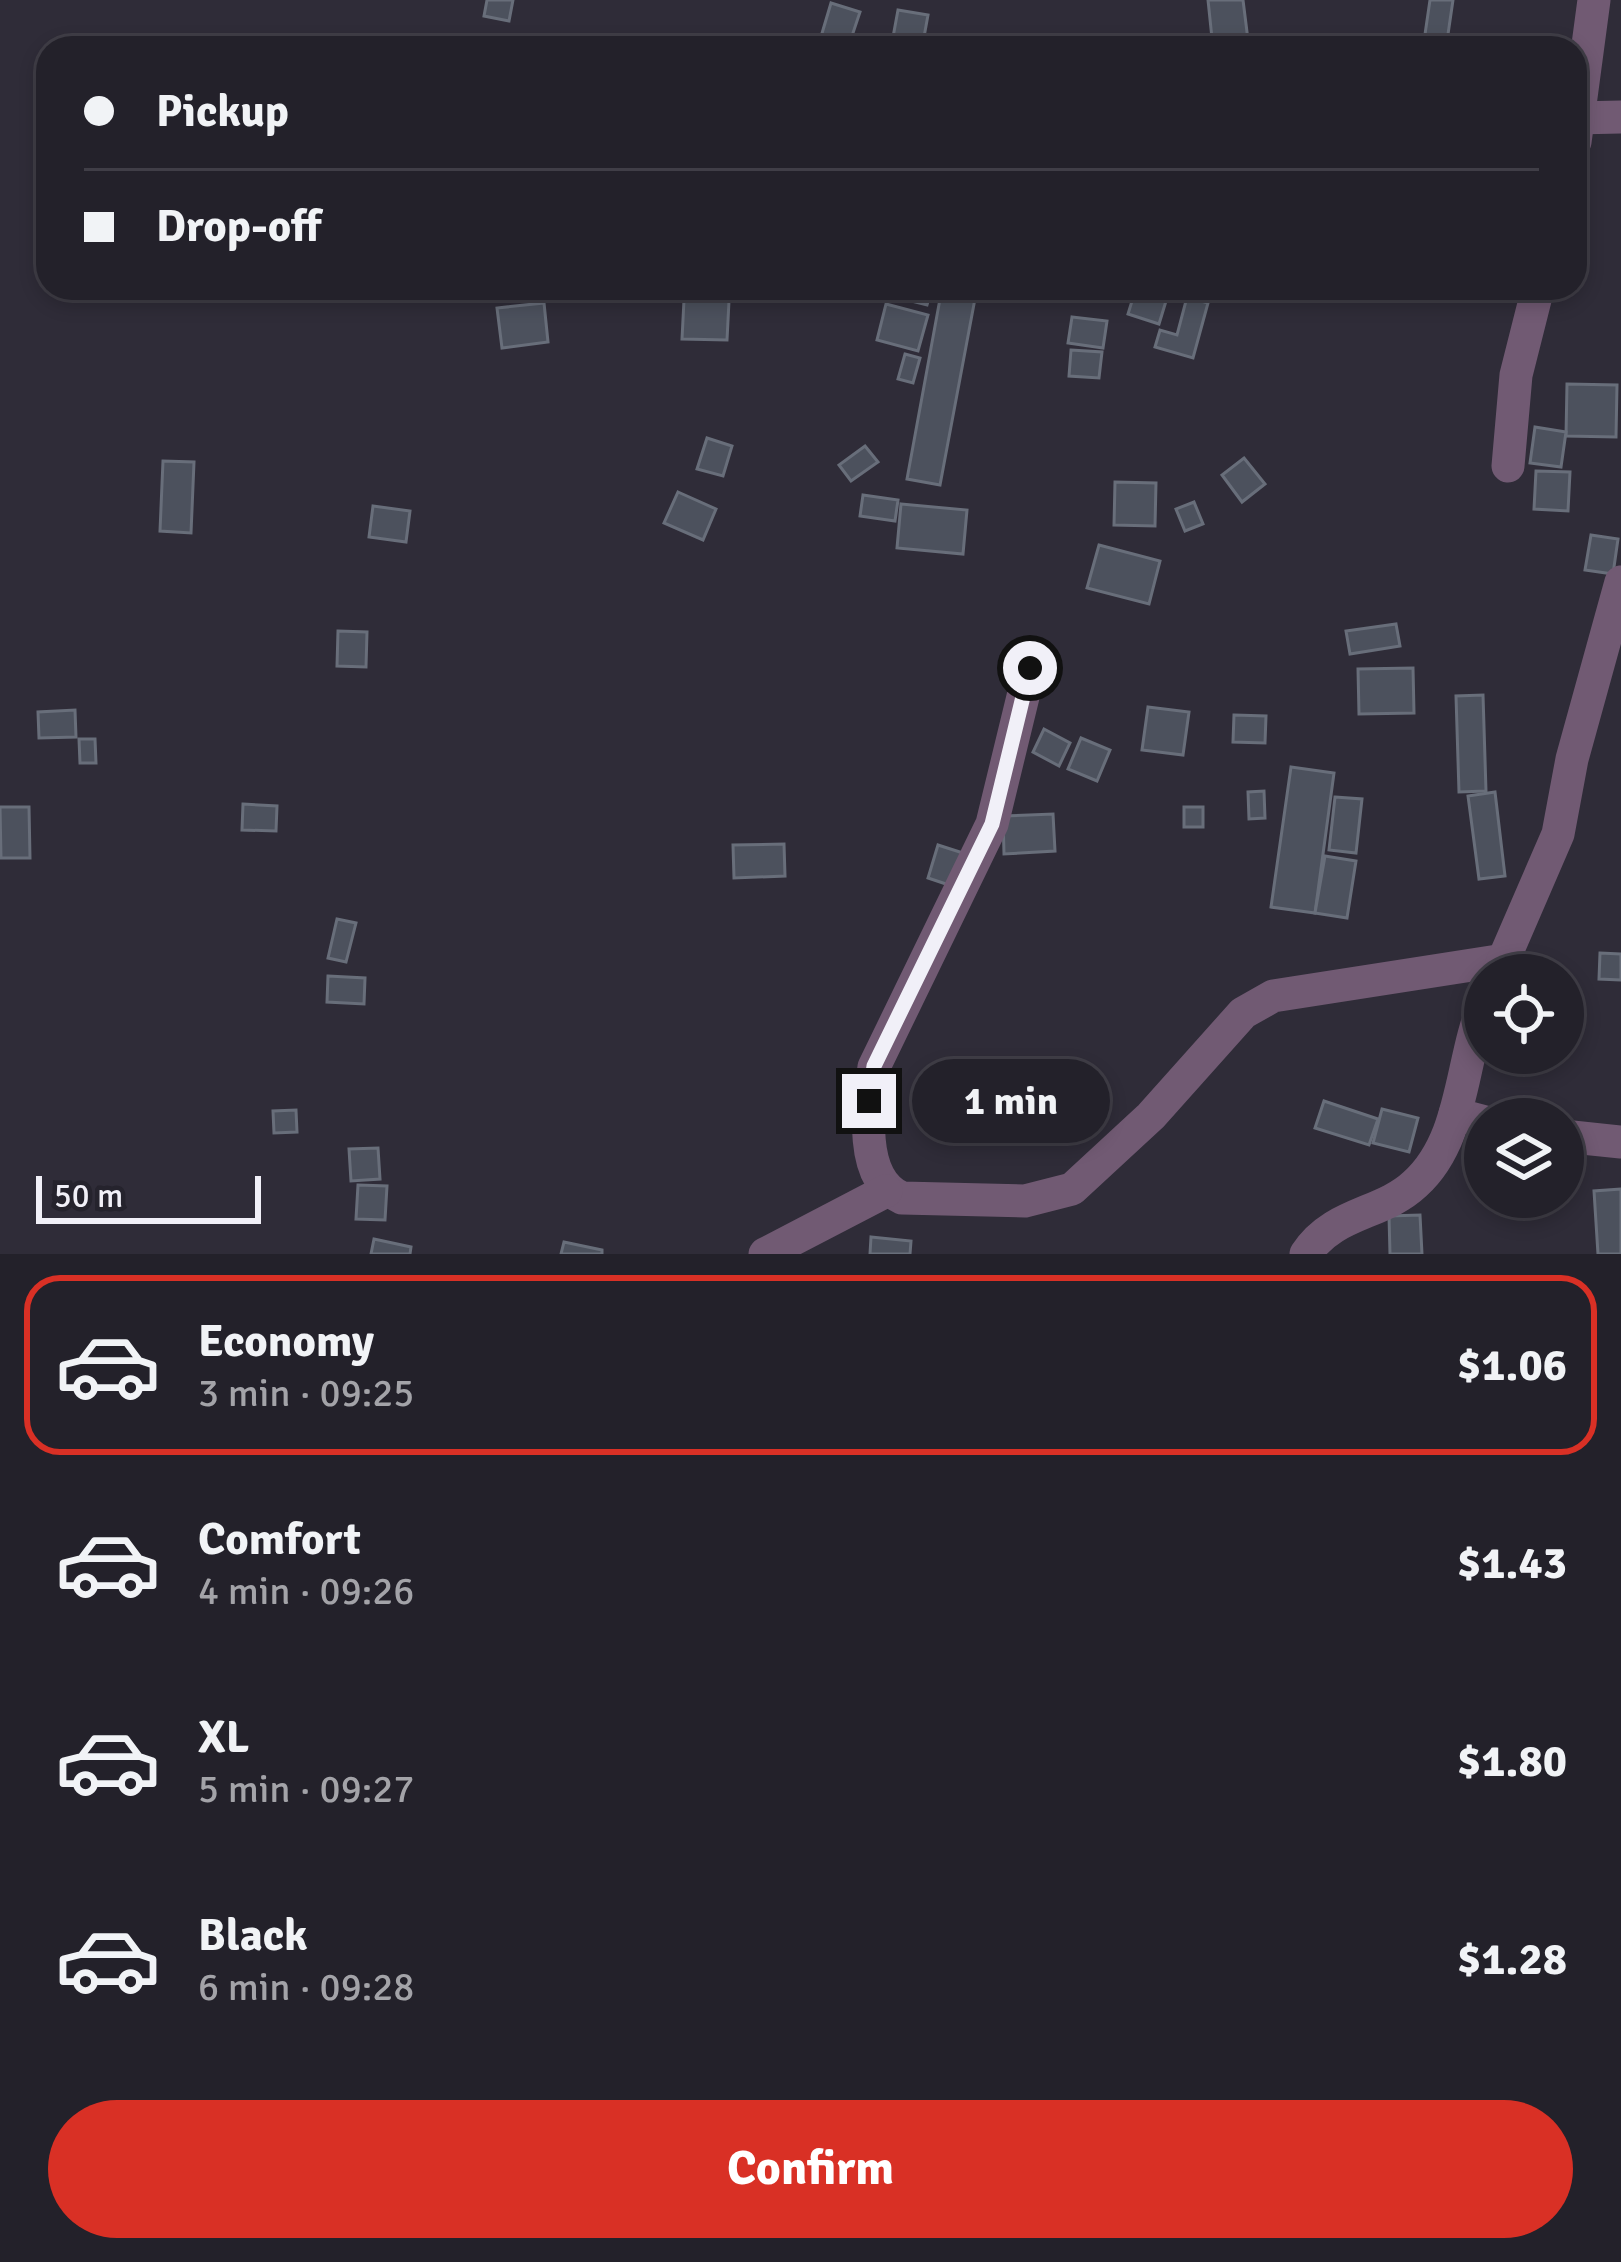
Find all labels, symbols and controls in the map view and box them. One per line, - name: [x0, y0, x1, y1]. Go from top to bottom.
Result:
- text: Pickup: [156, 84, 289, 139]
- text: Drop-off: [156, 199, 321, 254]
- route start: [1003, 641, 1057, 695]
- map controls: [1464, 954, 1584, 1218]
- button: locate: [1464, 954, 1584, 1074]
- callout: 1 min: [911, 1059, 1109, 1143]
- route end: [842, 1074, 896, 1128]
- text: 1 min: [964, 1077, 1058, 1125]
- button: layers: [1464, 1098, 1584, 1218]
- scale bar: [36, 1170, 261, 1223]
- text: 50 m: [54, 1176, 123, 1217]
- icon: car: [54, 1311, 162, 1419]
- text: Economy: [198, 1314, 374, 1369]
- text: $1.06: [1457, 1338, 1567, 1393]
- text: 3 min · 09:25: [198, 1369, 414, 1417]
- icon: car: [54, 1509, 162, 1617]
- text: Comfort: [198, 1512, 361, 1567]
- text: $1.43: [1457, 1536, 1567, 1591]
- text: 4 min · 09:26: [198, 1567, 414, 1615]
- icon: car: [54, 1707, 162, 1815]
- text: XL: [198, 1710, 249, 1765]
- text: $1.80: [1457, 1734, 1567, 1789]
- text: 5 min · 09:27: [198, 1765, 414, 1813]
- icon: car: [54, 1905, 162, 2013]
- text: Black: [198, 1908, 308, 1963]
- text: $1.28: [1457, 1932, 1567, 1987]
- text: 6 min · 09:28: [198, 1963, 414, 2011]
- button: Confirm: [48, 2100, 1573, 2238]

